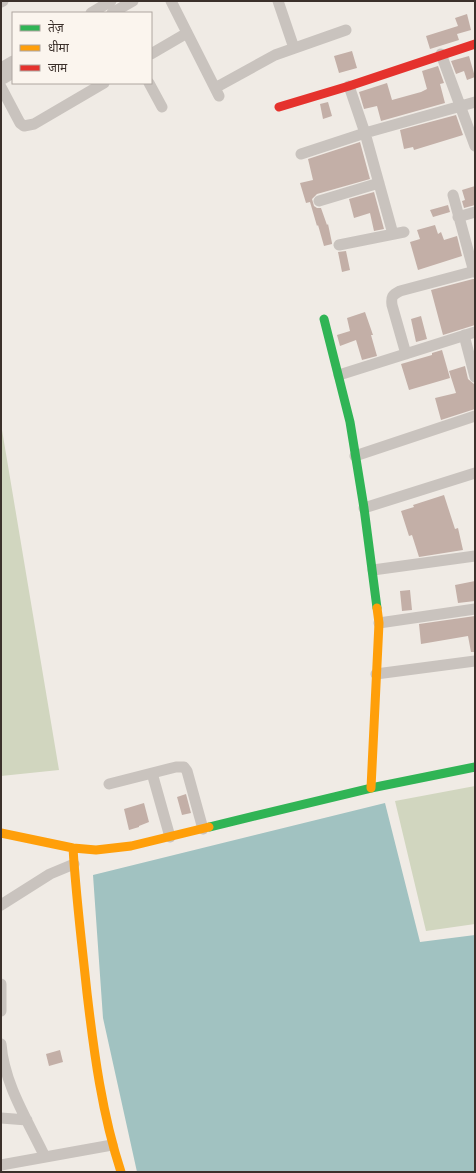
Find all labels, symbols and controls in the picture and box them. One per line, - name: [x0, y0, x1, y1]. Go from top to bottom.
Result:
- legend: [12, 12, 152, 84]
- text: तेज़: [48, 20, 65, 34]
- text: धीमा: [48, 40, 70, 54]
- text: जाम: [48, 62, 68, 74]

